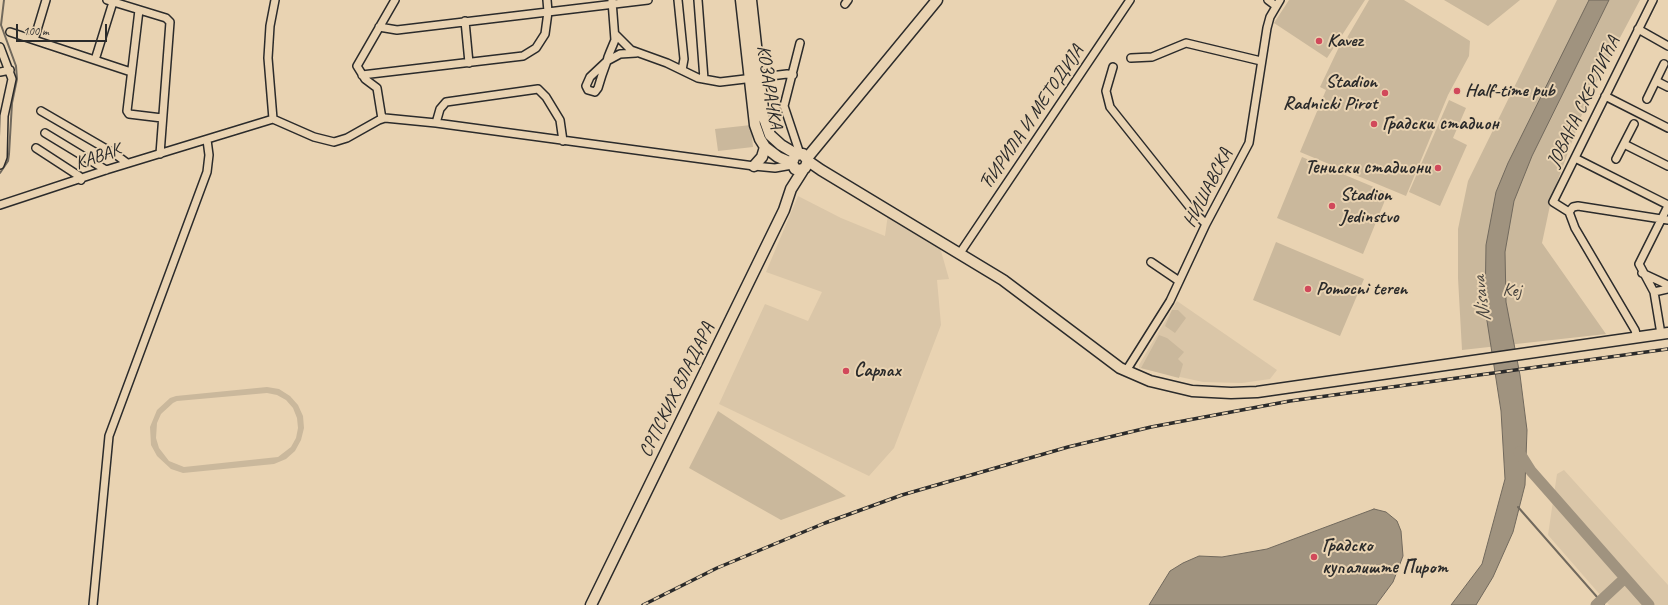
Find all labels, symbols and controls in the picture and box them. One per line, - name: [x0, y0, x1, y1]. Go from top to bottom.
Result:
- scale bar: [18, 16, 109, 42]
- text: 100 m: [23, 23, 49, 39]
- place label: Kavez: [1327, 30, 1363, 52]
- street label: ЈОВАНА СКЕРЛИЋА: [1543, 33, 1625, 171]
- marker: Kavez: [1314, 36, 1324, 46]
- street label: ЋИРИЛА И МЕТОДИЈА: [975, 41, 1089, 195]
- street label: КОЗАРАЧКА: [751, 44, 787, 130]
- place label: Stadion Radnicki Pirot: [1283, 71, 1377, 115]
- place label: Half-time pub: [1465, 80, 1555, 102]
- marker: Half-time pub: [1452, 86, 1462, 96]
- marker: Stadion Radnicki Pirot: [1380, 88, 1390, 98]
- place label: Градски стадион: [1382, 113, 1499, 135]
- marker: Градски стадион: [1369, 119, 1379, 129]
- street label: КАВАК: [72, 139, 124, 175]
- street label: НИШАВСКА: [1179, 145, 1237, 231]
- place label: Тениски стадиони: [1305, 157, 1430, 179]
- marker: Тениски стадиони: [1433, 163, 1443, 173]
- place label: Stadion Jedinstvo: [1340, 184, 1398, 228]
- marker: Stadion Jedinstvo: [1327, 201, 1337, 211]
- water label: Nisava: [1467, 275, 1497, 323]
- place label: Pomocni teren: [1316, 278, 1407, 300]
- park label: Кеј: [1503, 280, 1521, 302]
- marker: Pomocni teren: [1303, 284, 1313, 294]
- street label: СРПСКИХ ВЛАДАРА: [635, 319, 719, 461]
- place label: Сарлах: [854, 360, 901, 382]
- marker: Сарлах: [841, 366, 851, 376]
- place label: Градско купалиште Пирот: [1322, 535, 1448, 579]
- marker: Градско купалиште Пирот: [1309, 552, 1319, 562]

